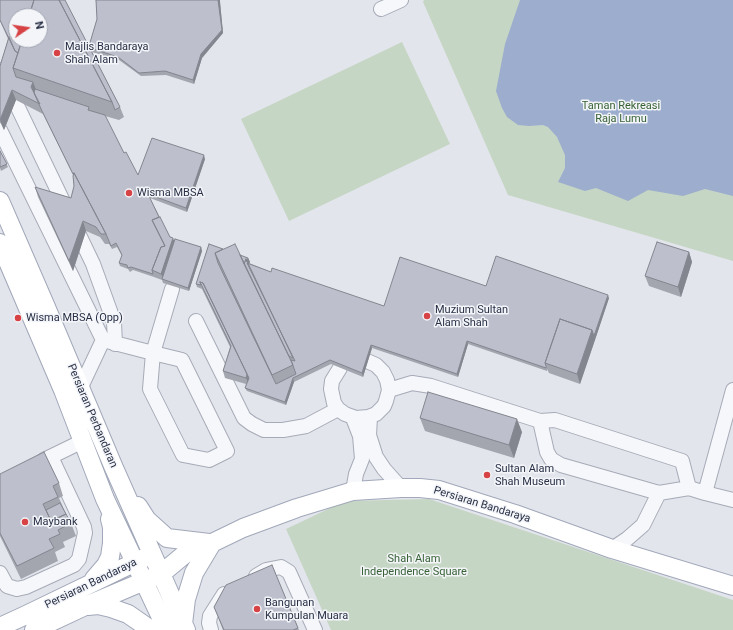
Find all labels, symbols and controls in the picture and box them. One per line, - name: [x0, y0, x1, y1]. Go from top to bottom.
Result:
- north arrow: [8, 8, 48, 48]
- text: N: [32, 20, 46, 31]
- place label: Majlis Bandaraya Shah Alam: [65, 40, 149, 66]
- marker: Majlis Bandaraya Shah Alam: [52, 48, 62, 58]
- park label: Taman Rekreasi Raja Lumu: [582, 99, 660, 125]
- place label: Wisma MBSA: [137, 186, 204, 200]
- marker: Wisma MBSA: [124, 188, 134, 198]
- place label: Muzium Sultan Alam Shah: [435, 303, 508, 329]
- place label: Wisma MBSA (Opp): [26, 311, 123, 325]
- marker: Muzium Sultan Alam Shah: [422, 311, 432, 321]
- marker: Wisma MBSA (Opp): [13, 313, 23, 323]
- street label: Persiaran Perbandaran: [64, 362, 120, 470]
- place label: Sultan Alam Shah Museum: [495, 462, 565, 488]
- marker: Sultan Alam Shah Museum: [482, 470, 492, 480]
- street label: Persiaran Bandaraya: [432, 484, 532, 526]
- place label: Maybank: [33, 515, 78, 529]
- marker: Maybank: [20, 517, 30, 527]
- park label: Shah Alam Independence Square: [361, 552, 467, 578]
- street label: Persiaran Bandaraya: [43, 556, 139, 612]
- place label: Bangunan Kumpulan Muara: [265, 596, 348, 622]
- marker: Bangunan Kumpulan Muara: [252, 604, 262, 614]

